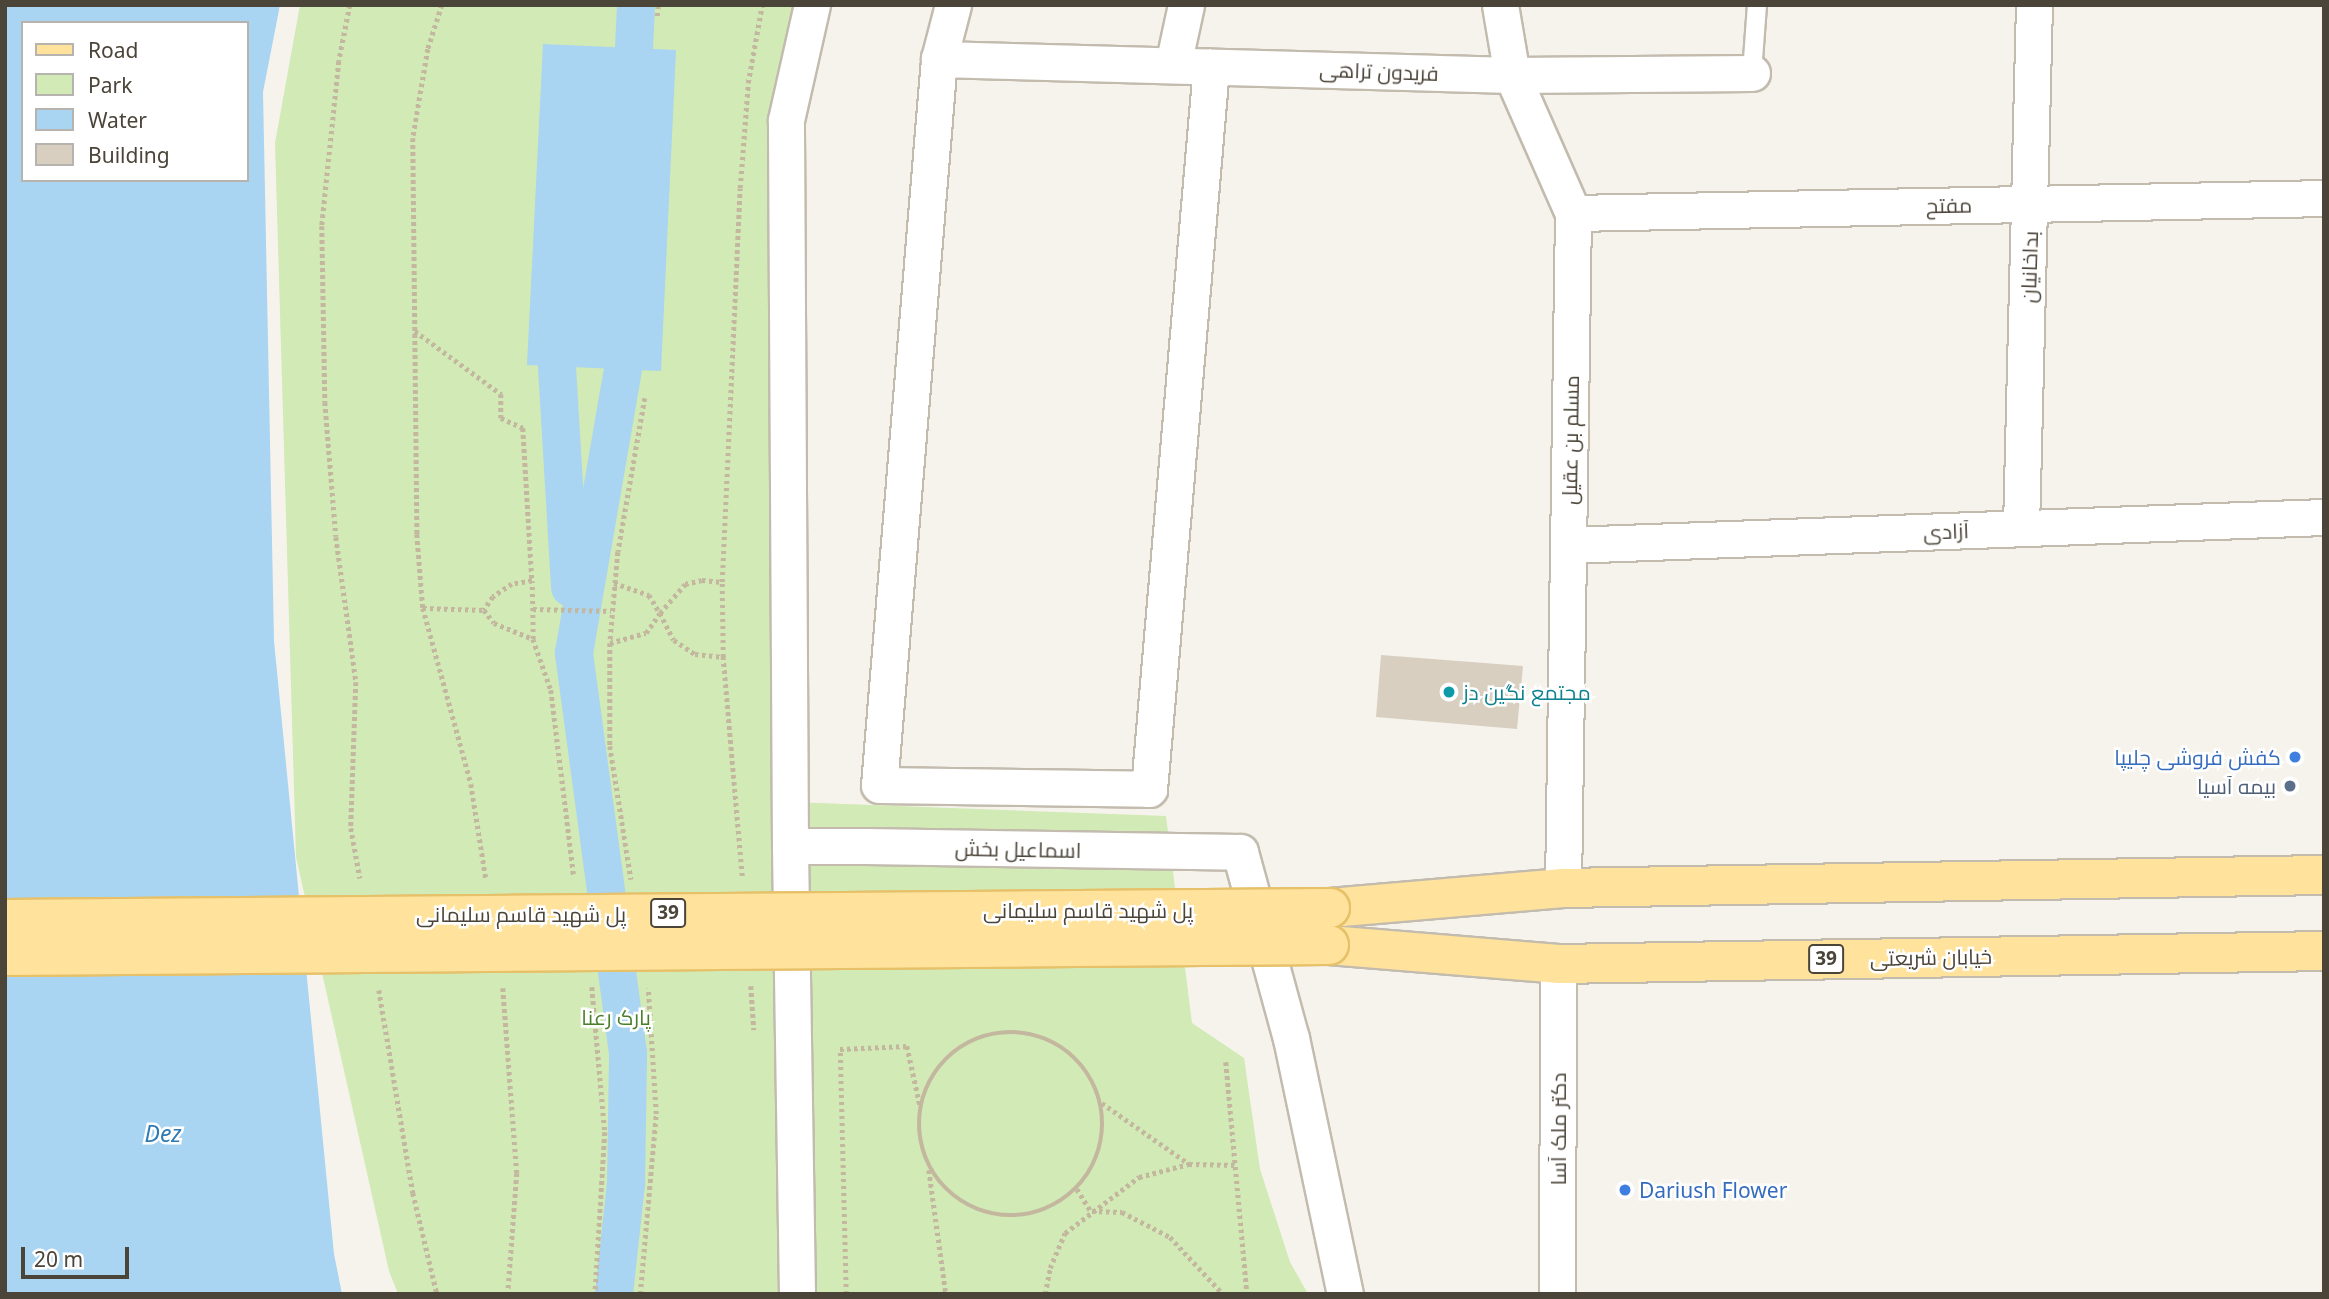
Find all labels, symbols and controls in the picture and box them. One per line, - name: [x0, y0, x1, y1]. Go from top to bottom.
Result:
- legend: [21, 21, 248, 182]
- text: Road: [88, 36, 138, 64]
- street label: فریدون تراهی: [1319, 56, 1439, 86]
- text: Park: [88, 71, 132, 99]
- text: Water: [88, 106, 147, 134]
- text: Building: [88, 141, 170, 169]
- street label: مفتح: [1926, 192, 1972, 218]
- street label: بداخانیان: [2015, 230, 2043, 304]
- street label: مسلم بن عقیل: [1556, 375, 1584, 505]
- street label: آزادی: [1923, 518, 1969, 544]
- place label: مجتمع نگین دز: [1463, 679, 1591, 705]
- marker: مجتمع نگین دز: [1441, 684, 1457, 700]
- place label: کفش فروشی چلیپا: [2114, 744, 2281, 770]
- marker: کفش فروشی چلیپا: [2287, 749, 2303, 765]
- place label: بیمه آسیا: [2197, 773, 2276, 799]
- marker: بیمه آسیا: [2282, 778, 2298, 794]
- street label: اسماعیل بخش: [954, 835, 1082, 863]
- road number: 39: [649, 897, 687, 928]
- street label: پل شهید قاسم سلیمانی: [983, 897, 1193, 923]
- street label: پل شهید قاسم سلیمانی: [416, 901, 626, 927]
- street label: خیابان شریعتی: [1870, 943, 1992, 971]
- road number: 39: [1807, 944, 1845, 974]
- park label: پارک رعنا: [581, 1004, 651, 1030]
- street label: دکتر ملک آسا: [1545, 1073, 1571, 1185]
- water label: Dez: [145, 1119, 181, 1147]
- place label: Dariush Flower: [1639, 1177, 1787, 1203]
- marker: Dariush Flower: [1617, 1182, 1633, 1198]
- scale bar: [24, 1232, 133, 1276]
- text: 20 m: [34, 1245, 83, 1273]

